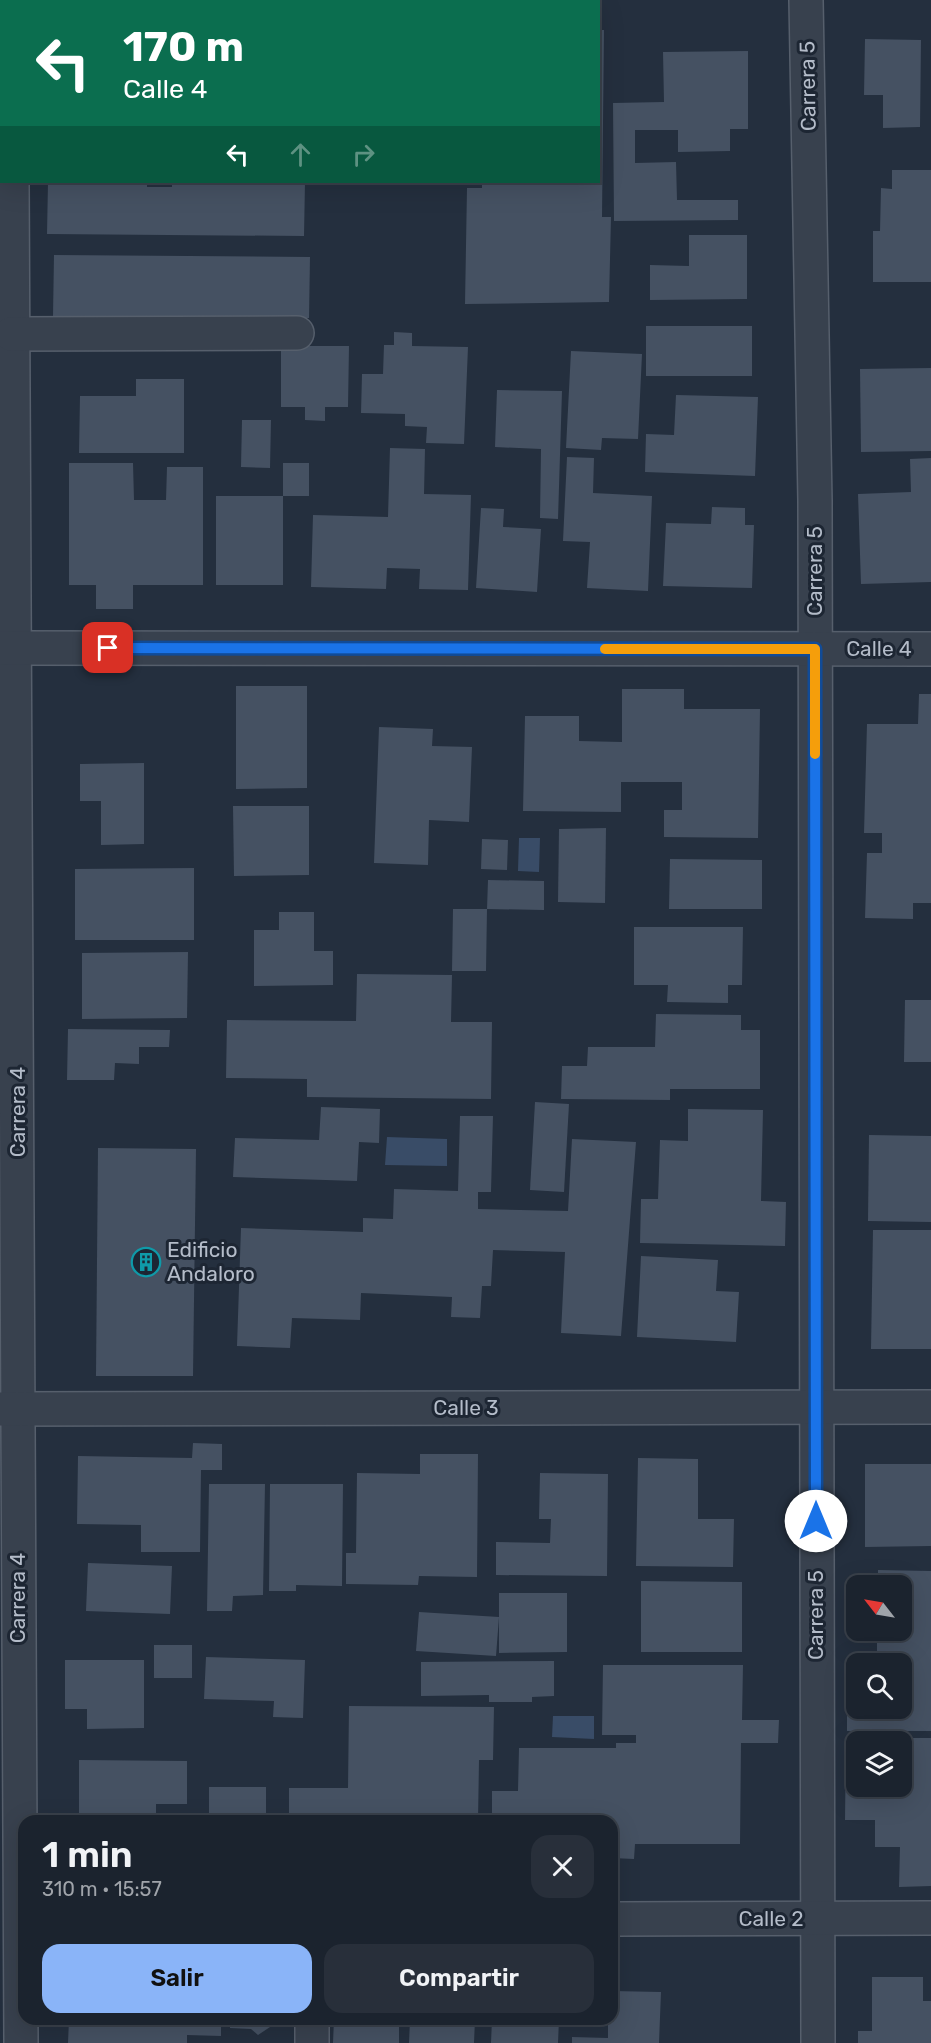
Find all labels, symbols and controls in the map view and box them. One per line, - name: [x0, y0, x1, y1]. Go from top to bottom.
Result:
- text: 170 m: [123, 22, 244, 72]
- icon: left: [24, 24, 102, 102]
- street label: Carrera 5: [794, 41, 821, 131]
- text: Calle 4: [123, 73, 208, 105]
- icon: left: [221, 138, 254, 171]
- icon: ahead: [284, 138, 317, 171]
- icon: right: [347, 138, 380, 171]
- street label: Carrera 5: [802, 526, 827, 616]
- pin: [82, 622, 133, 673]
- icon: arrive: [91, 631, 124, 664]
- street label: Calle 4: [846, 636, 912, 661]
- street label: Carrera 4: [5, 1067, 30, 1157]
- place label: Edificio Andaloro: [167, 1237, 255, 1286]
- building icon: Edificio Andaloro: [130, 1246, 162, 1278]
- street label: Calle 3: [433, 1395, 499, 1420]
- position arrow: [784, 1489, 848, 1553]
- street label: Carrera 4: [5, 1553, 30, 1643]
- street label: Carrera 5: [803, 1570, 828, 1660]
- north arrow: [846, 1575, 912, 1641]
- map controls: [846, 1575, 912, 1797]
- button: search: [846, 1653, 912, 1719]
- button: layers: [846, 1731, 912, 1797]
- text: 1 min: [42, 1833, 133, 1876]
- button: close: [531, 1835, 594, 1898]
- text: 310 m · 15:57: [42, 1877, 162, 1901]
- street label: Calle 2: [738, 1906, 804, 1931]
- button: Salir: [42, 1944, 312, 2013]
- button: Compartir: [324, 1944, 594, 2013]

